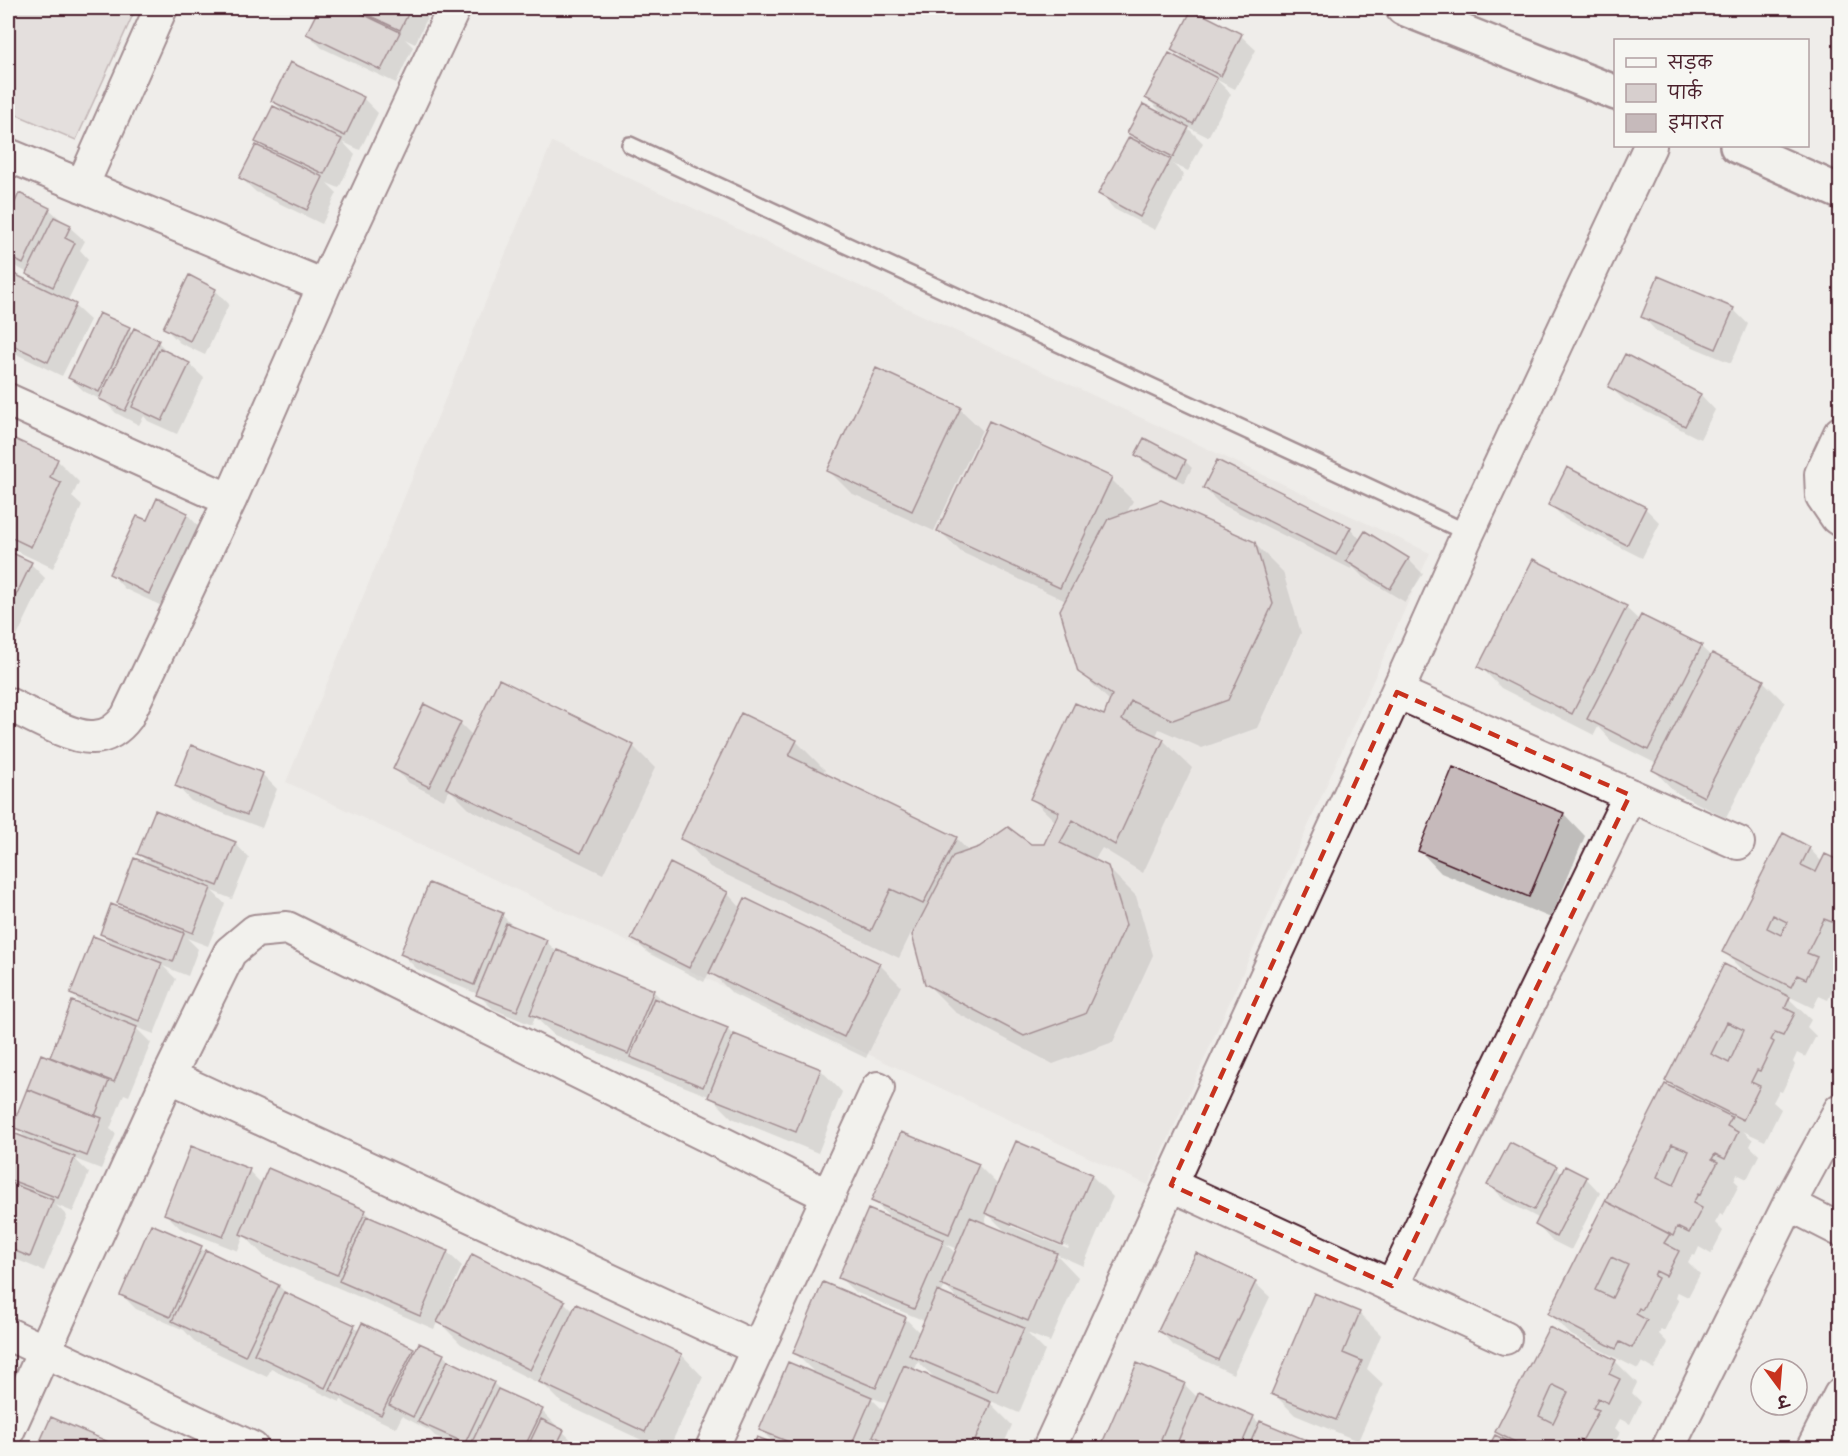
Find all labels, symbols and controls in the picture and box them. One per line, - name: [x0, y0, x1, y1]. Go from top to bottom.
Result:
- legend: [1614, 39, 1809, 147]
- text: सड़क: [1667, 50, 1713, 74]
- text: पार्क: [1667, 79, 1703, 104]
- text: इमारत: [1668, 110, 1724, 134]
- north arrow: [1749, 1357, 1809, 1417]
- text: उ: [1774, 1390, 1793, 1414]

